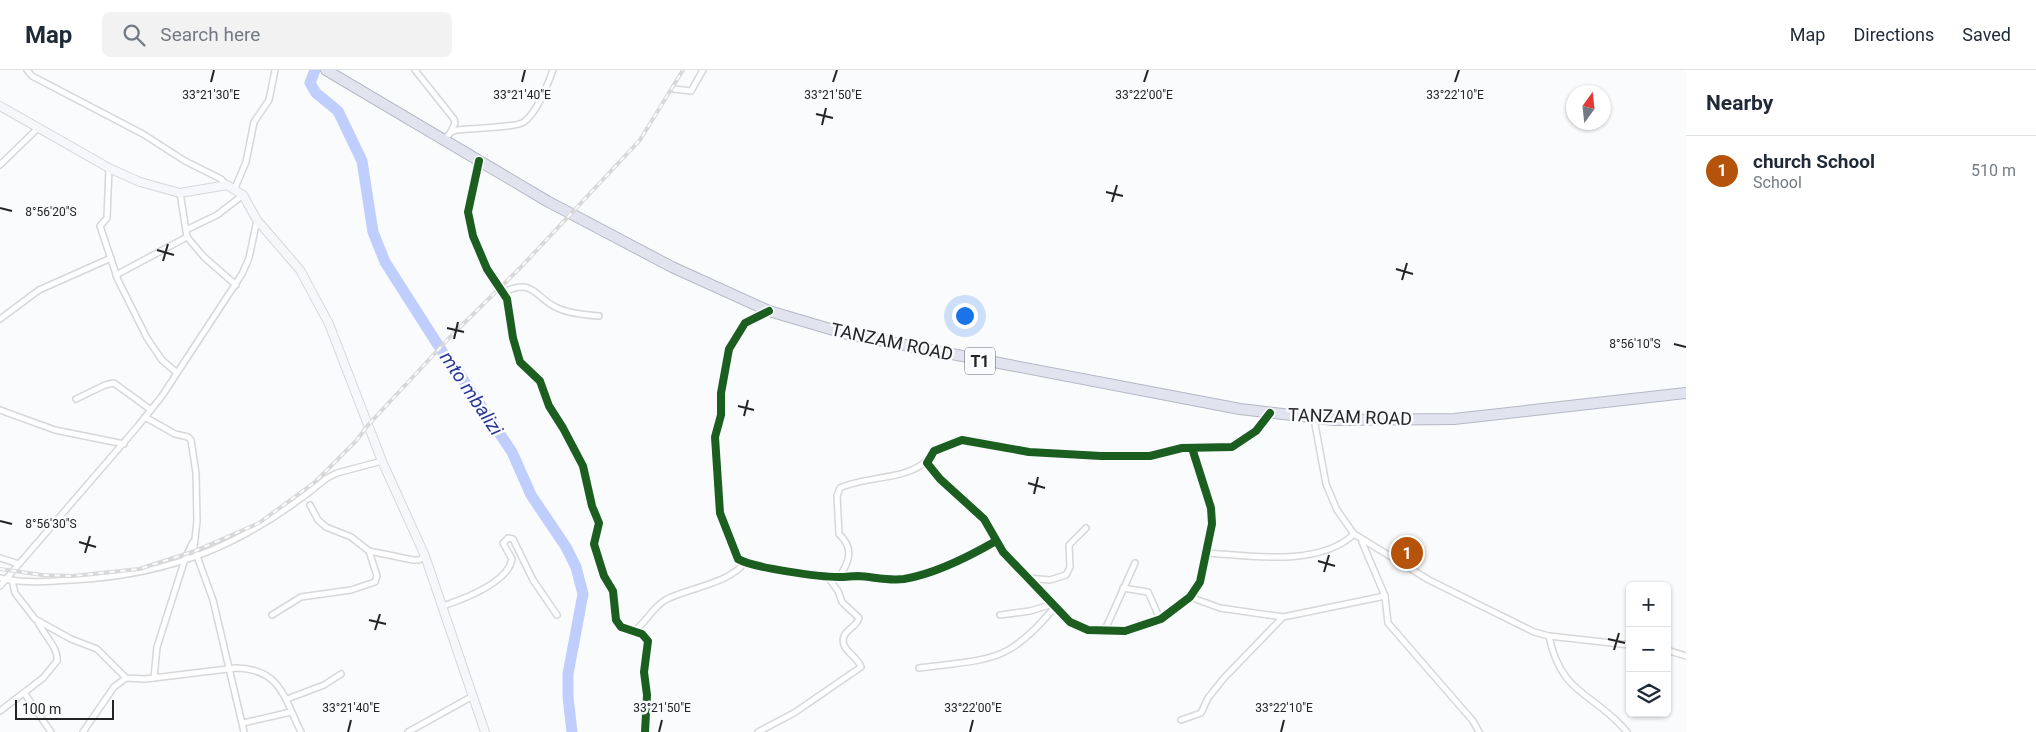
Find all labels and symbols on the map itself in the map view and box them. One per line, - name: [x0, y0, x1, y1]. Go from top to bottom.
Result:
- north arrow: [1566, 85, 1611, 130]
- text: 33°21'30"E: [182, 88, 240, 102]
- text: 33°21'40"E: [493, 88, 551, 102]
- text: 33°21'50"E: [804, 88, 862, 102]
- text: 33°22'00"E: [1115, 88, 1173, 102]
- text: 33°22'10"E: [1426, 88, 1484, 102]
- text: 8°56'20"S: [25, 205, 77, 219]
- your location: [952, 303, 978, 329]
- street label: TANZAM ROAD: [829, 318, 955, 365]
- text: 8°56'10"S: [1609, 337, 1661, 351]
- water label: mto mbalizi: [435, 347, 508, 440]
- road number: T1: [965, 348, 995, 374]
- street label: TANZAM ROAD: [1288, 404, 1412, 429]
- text: 8°56'30"S: [25, 517, 77, 531]
- pin: 1: [1391, 534, 1423, 572]
- scale bar: [15, 697, 114, 720]
- text: 33°21'40"E: [322, 701, 380, 715]
- text: 33°21'50"E: [633, 701, 691, 715]
- text: 33°22'00"E: [944, 701, 1002, 715]
- text: 33°22'10"E: [1255, 701, 1313, 715]

